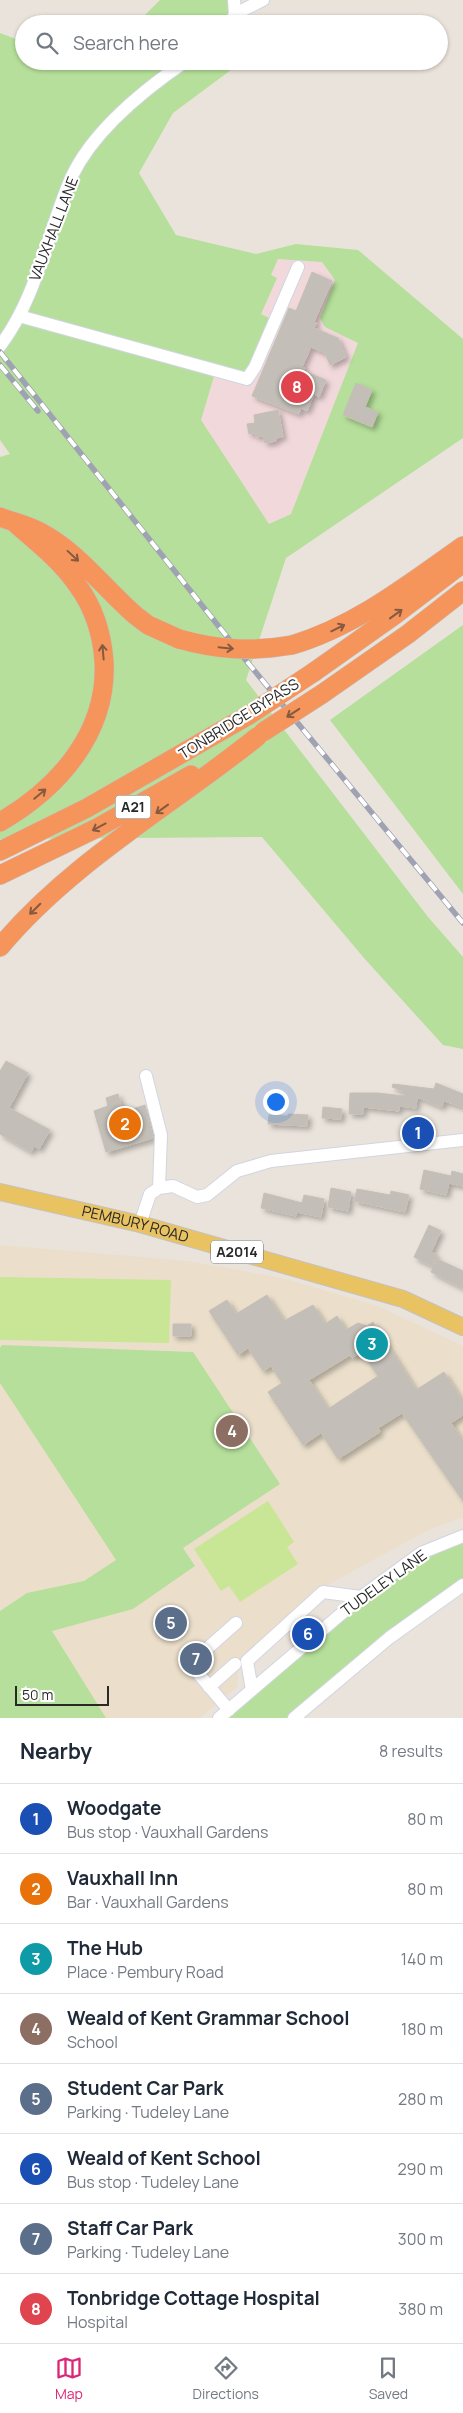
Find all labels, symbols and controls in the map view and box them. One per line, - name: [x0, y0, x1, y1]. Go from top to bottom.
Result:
- search box: [15, 15, 448, 70]
- icon: search: [33, 29, 61, 57]
- text: Search here: [73, 30, 179, 56]
- street label: VAUXHALL LANE: [24, 174, 83, 284]
- pin: 8: [281, 368, 313, 406]
- one-way arrow: [66, 550, 79, 562]
- one-way arrow: [389, 609, 403, 619]
- one-way arrow: [330, 623, 345, 633]
- one-way arrow: [218, 643, 234, 653]
- one-way arrow: [98, 644, 108, 660]
- street label: TONBRIDGE BYPASS: [175, 673, 303, 764]
- one-way arrow: [286, 708, 300, 718]
- one-way arrow: [33, 788, 46, 799]
- road number: A21: [116, 796, 150, 819]
- one-way arrow: [156, 803, 169, 814]
- one-way arrow: [92, 822, 107, 832]
- one-way arrow: [29, 903, 41, 915]
- your location: [263, 1089, 289, 1115]
- pin: 2: [109, 1105, 141, 1143]
- pin: 1: [402, 1114, 434, 1152]
- street label: PEMBURY ROAD: [80, 1200, 191, 1247]
- road number: A2014: [211, 1240, 263, 1264]
- pin: 3: [356, 1325, 388, 1363]
- pin: 4: [216, 1412, 248, 1450]
- street label: TUDELEY LANE: [337, 1544, 431, 1621]
- pin: 5: [155, 1604, 187, 1642]
- pin: 6: [292, 1615, 324, 1653]
- pin: 7: [180, 1640, 212, 1678]
- scale bar: [15, 1683, 109, 1706]
- text: 50 m: [22, 1685, 53, 1704]
- text: Nearby: [20, 1737, 92, 1765]
- text: 8 results: [379, 1740, 443, 1762]
- text: Woodgate: [67, 1795, 161, 1821]
- text: 1: [32, 1808, 40, 1830]
- text: 80 m: [407, 1808, 443, 1830]
- text: Bus stop · Vauxhall Gardens: [67, 1821, 268, 1843]
- text: Vauxhall Inn: [67, 1865, 178, 1891]
- text: 2: [31, 1878, 41, 1900]
- text: 80 m: [407, 1878, 443, 1900]
- text: Bar · Vauxhall Gardens: [67, 1891, 229, 1913]
- text: The Hub: [67, 1935, 143, 1961]
- text: 3: [31, 1948, 41, 1970]
- text: 140 m: [401, 1948, 443, 1970]
- text: Place · Pembury Road: [67, 1961, 224, 1983]
- text: Weald of Kent Grammar School: [67, 2005, 350, 2031]
- text: 4: [31, 2018, 41, 2040]
- text: 180 m: [401, 2018, 443, 2040]
- text: School: [67, 2031, 118, 2053]
- text: Student Car Park: [67, 2075, 223, 2101]
- text: 5: [31, 2088, 41, 2110]
- text: 280 m: [398, 2088, 443, 2110]
- text: Parking · Tudeley Lane: [67, 2101, 229, 2123]
- text: Weald of Kent School: [67, 2145, 261, 2171]
- text: 6: [31, 2158, 41, 2180]
- text: 290 m: [397, 2158, 443, 2180]
- text: Bus stop · Tudeley Lane: [67, 2171, 239, 2193]
- text: Staff Car Park: [67, 2215, 193, 2241]
- text: 7: [32, 2228, 40, 2250]
- text: 300 m: [398, 2228, 443, 2250]
- text: Parking · Tudeley Lane: [67, 2241, 229, 2263]
- text: Tonbridge Cottage Hospital: [67, 2285, 320, 2311]
- text: 8: [31, 2298, 41, 2320]
- text: 380 m: [398, 2298, 443, 2320]
- text: Hospital: [67, 2311, 128, 2333]
- tab: Map: [55, 2354, 83, 2403]
- tab: Directions: [193, 2354, 259, 2403]
- tab: Saved: [369, 2354, 408, 2403]

